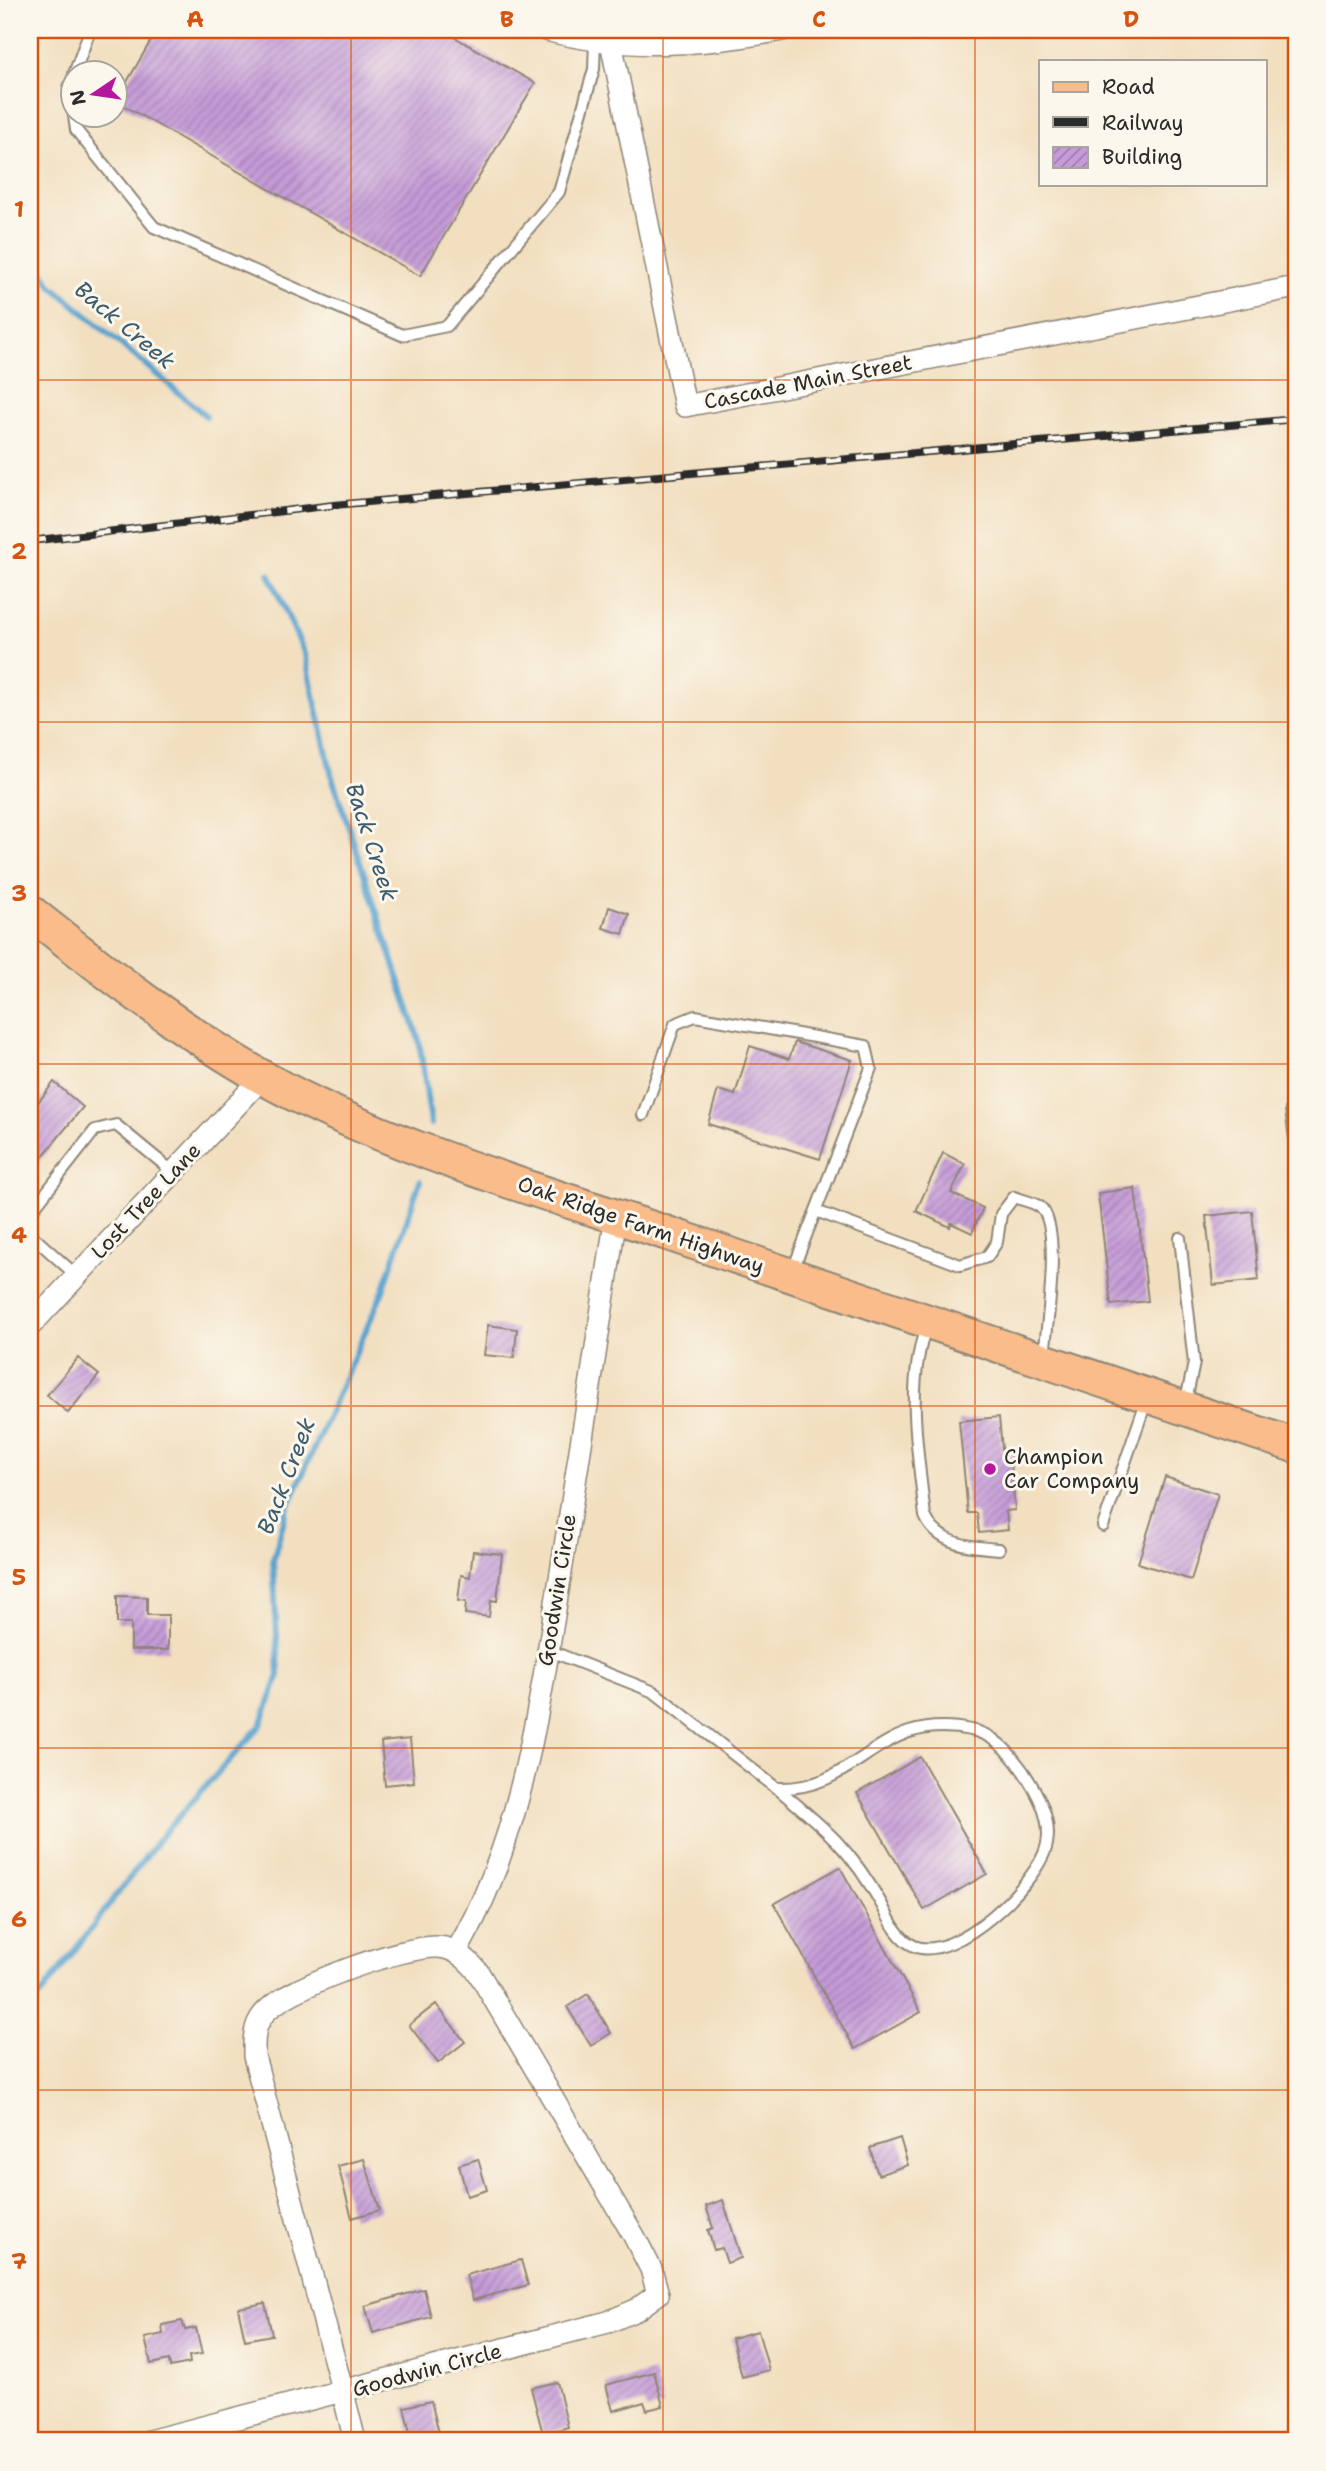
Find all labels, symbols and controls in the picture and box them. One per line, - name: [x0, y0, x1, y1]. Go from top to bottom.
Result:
- text: A: [186, 4, 204, 34]
- text: B: [500, 4, 514, 34]
- text: C: [812, 4, 826, 34]
- text: D: [1123, 4, 1139, 34]
- north arrow: [60, 60, 130, 130]
- legend: [1039, 60, 1266, 186]
- text: Road: [1102, 73, 1155, 101]
- text: N: [64, 88, 92, 108]
- text: Railway: [1102, 109, 1184, 137]
- text: Building: [1102, 143, 1182, 171]
- text: 1: [14, 194, 24, 224]
- water label: Back Creek: [68, 274, 182, 376]
- street label: Cascade Main Street: [702, 348, 914, 416]
- text: 2: [11, 536, 27, 566]
- water label: Back Creek: [339, 779, 405, 905]
- text: 3: [11, 878, 27, 908]
- street label: Lost Tree Lane: [85, 1137, 207, 1265]
- street label: Oak Ridge Farm Highway: [514, 1170, 768, 1280]
- text: 4: [11, 1220, 27, 1250]
- water label: Back Creek: [250, 1413, 322, 1539]
- place label: Champion Car Company: [1004, 1443, 1139, 1495]
- marker: Champion Car Company: [982, 1461, 998, 1477]
- street label: Goodwin Circle: [531, 1512, 583, 1668]
- text: 5: [12, 1562, 26, 1592]
- text: 6: [11, 1904, 27, 1934]
- text: 7: [11, 2246, 27, 2276]
- street label: Goodwin Circle: [349, 2337, 505, 2403]

